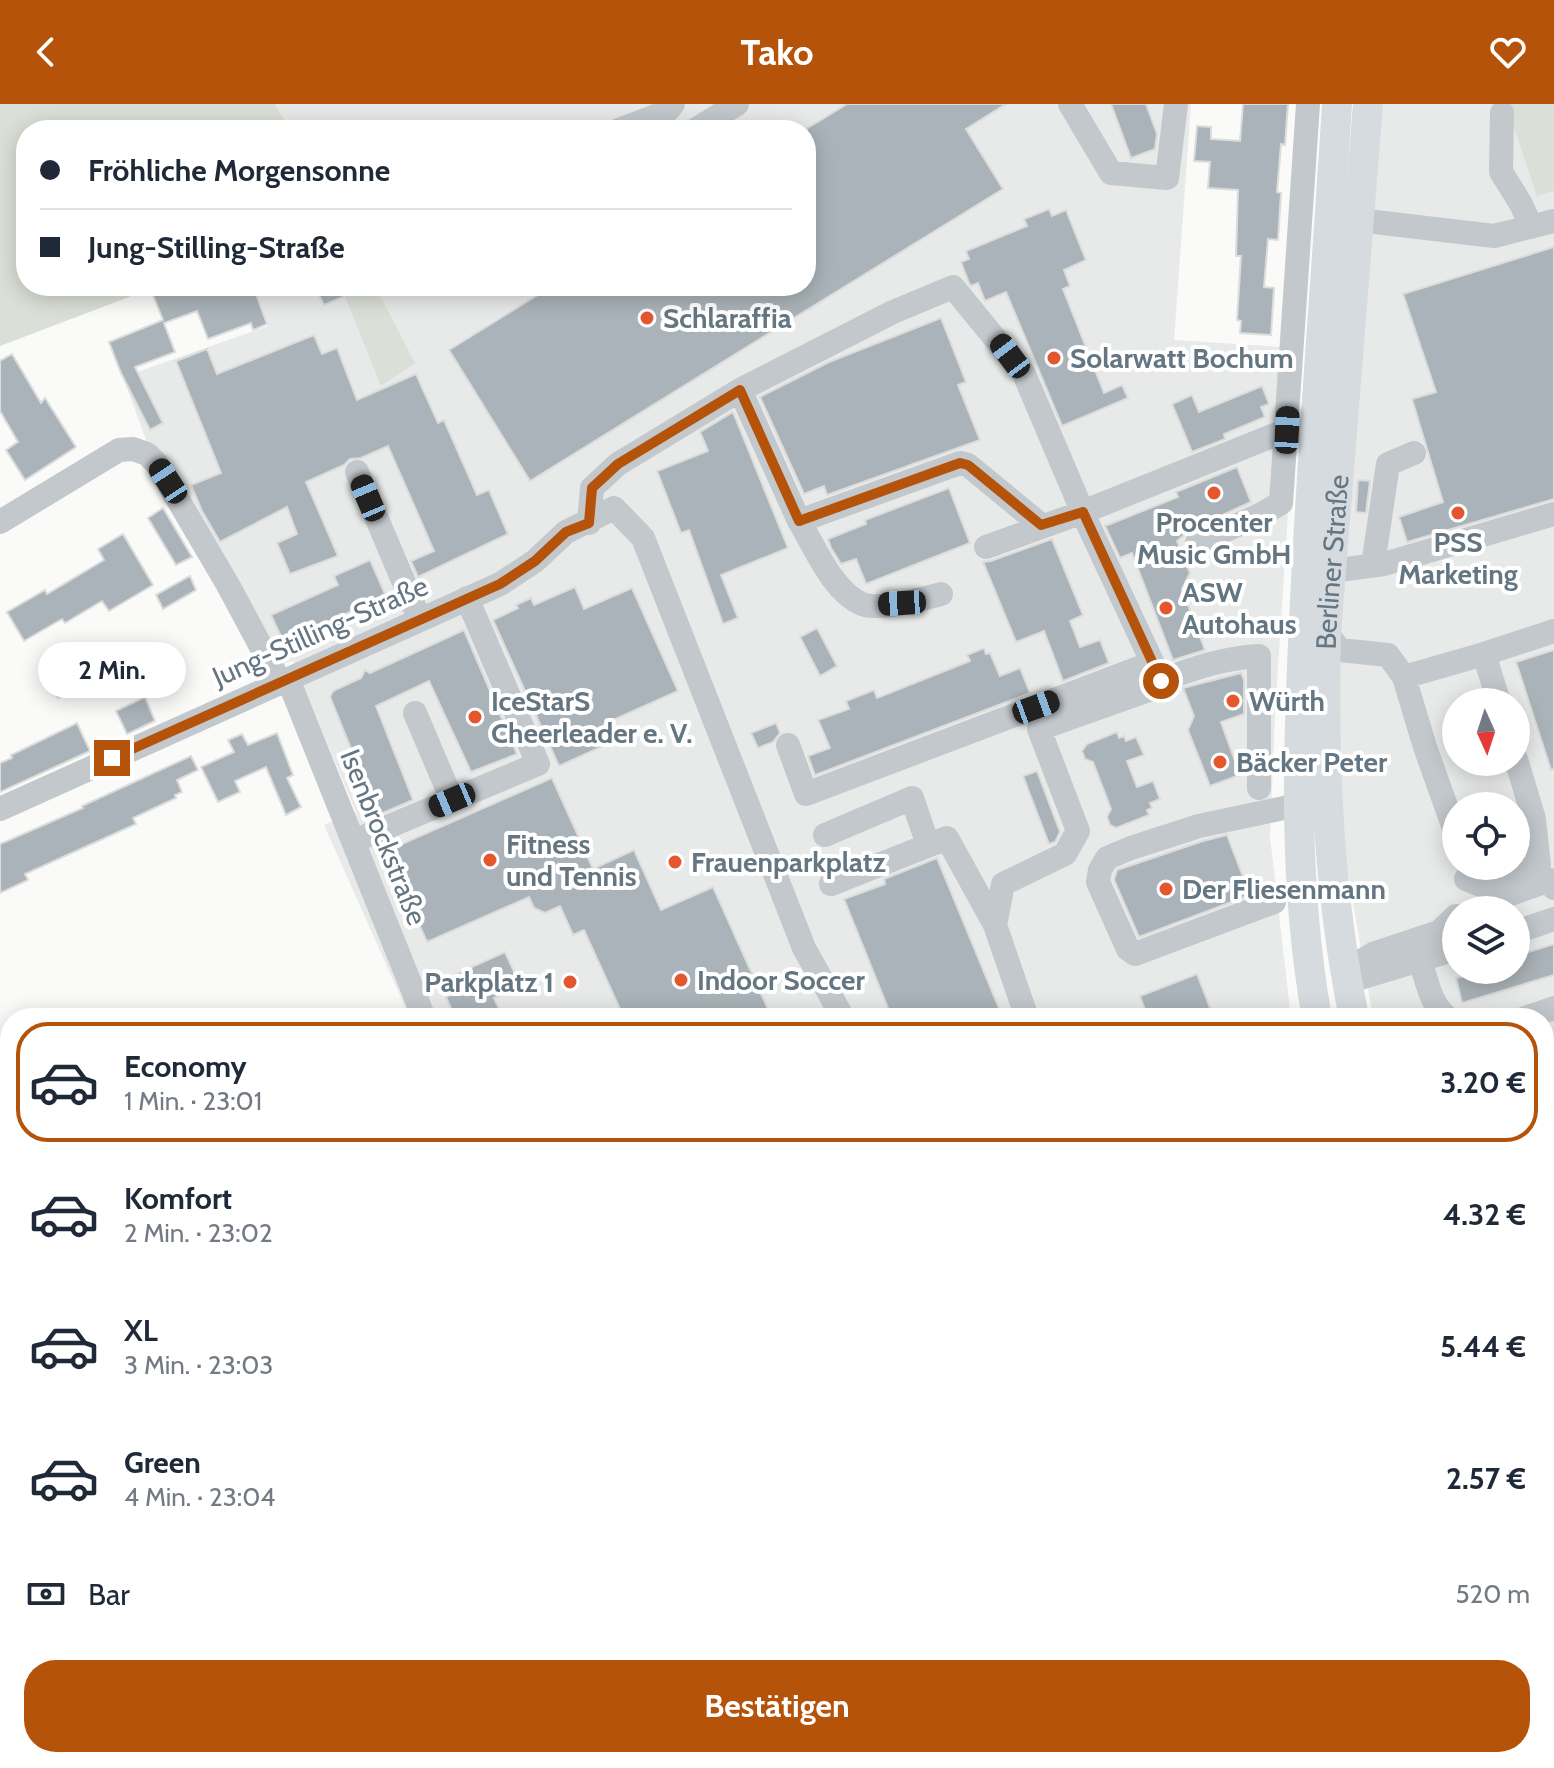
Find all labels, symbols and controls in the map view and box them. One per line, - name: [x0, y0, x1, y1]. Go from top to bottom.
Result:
- icon: back: [24, 30, 68, 74]
- text: Tako: [740, 30, 814, 74]
- icon: heart: [1486, 30, 1530, 74]
- text: Fröhliche Morgensonne: [88, 152, 390, 189]
- text: Jung-Stilling-Straße: [88, 229, 345, 266]
- place label: Schlaraffia: [663, 301, 792, 335]
- marker: Schlaraffia: [638, 309, 656, 327]
- car: [986, 330, 1034, 382]
- place label: Solarwatt Bochum: [1070, 341, 1294, 375]
- marker: Solarwatt Bochum: [1045, 349, 1063, 367]
- car: [1274, 405, 1300, 455]
- car: [145, 454, 191, 508]
- car: [348, 471, 388, 525]
- street label: Berliner Straße: [1309, 473, 1356, 650]
- marker: Procenter Music GmbH: [1205, 484, 1223, 502]
- marker: PSS Marketing: [1449, 504, 1467, 522]
- place label: Procenter Music GmbH: [1137, 505, 1291, 571]
- place label: PSS Marketing: [1398, 525, 1518, 591]
- street label: Jung-Stilling-Straße: [206, 568, 433, 694]
- place label: ASW Autohaus: [1182, 575, 1297, 641]
- car: [877, 590, 927, 616]
- marker: ASW Autohaus: [1157, 599, 1175, 617]
- callout: 2 Min.: [38, 642, 186, 698]
- text: 2 Min.: [78, 654, 146, 686]
- route start: [1143, 663, 1179, 699]
- place label: IceStarS Cheerleader e. V.: [491, 684, 693, 750]
- place label: Würth: [1249, 684, 1325, 718]
- car: [1009, 688, 1063, 726]
- north arrow: [1442, 688, 1530, 776]
- map controls: [1442, 688, 1530, 984]
- marker: Würth: [1224, 692, 1242, 710]
- marker: IceStarS Cheerleader e. V.: [466, 708, 484, 726]
- route end: [94, 740, 130, 776]
- street label: Isenbrockstraße: [333, 744, 435, 930]
- place label: Bäcker Peter: [1236, 745, 1388, 779]
- marker: Bäcker Peter: [1211, 753, 1229, 771]
- car: [425, 780, 479, 820]
- button: locate: [1442, 792, 1530, 880]
- place label: Fitness und Tennis: [506, 827, 637, 893]
- place label: Frauenparkplatz: [691, 845, 886, 879]
- marker: Fitness und Tennis: [481, 851, 499, 869]
- marker: Frauenparkplatz: [666, 853, 684, 871]
- place label: Der Fliesenmann: [1182, 872, 1386, 906]
- marker: Der Fliesenmann: [1157, 880, 1175, 898]
- button: layers: [1442, 896, 1530, 984]
- place label: Indoor Soccer: [697, 963, 865, 997]
- place label: Parkplatz 1: [424, 965, 554, 999]
- marker: Indoor Soccer: [672, 971, 690, 989]
- marker: Parkplatz 1: [561, 973, 579, 991]
- icon: car: [28, 1046, 100, 1118]
- text: Economy: [124, 1048, 247, 1085]
- text: 3.20 €: [1440, 1064, 1526, 1101]
- text: 1 Min. · 23:01: [124, 1085, 262, 1117]
- icon: car: [28, 1178, 100, 1250]
- text: Komfort: [124, 1180, 232, 1217]
- text: 4.32 €: [1443, 1196, 1526, 1233]
- text: 2 Min. · 23:02: [124, 1217, 273, 1249]
- icon: car: [28, 1310, 100, 1382]
- text: XL: [124, 1312, 158, 1349]
- text: 5.44 €: [1440, 1328, 1526, 1365]
- text: 3 Min. · 23:03: [124, 1349, 273, 1381]
- icon: car: [28, 1442, 100, 1514]
- text: Green: [124, 1444, 201, 1481]
- text: 2.57 €: [1446, 1460, 1526, 1497]
- text: 4 Min. · 23:04: [124, 1481, 275, 1513]
- icon: cash: [24, 1572, 68, 1616]
- text: Bar: [88, 1576, 130, 1613]
- text: 520 m: [1456, 1578, 1530, 1610]
- button: Bestätigen: [24, 1660, 1530, 1752]

